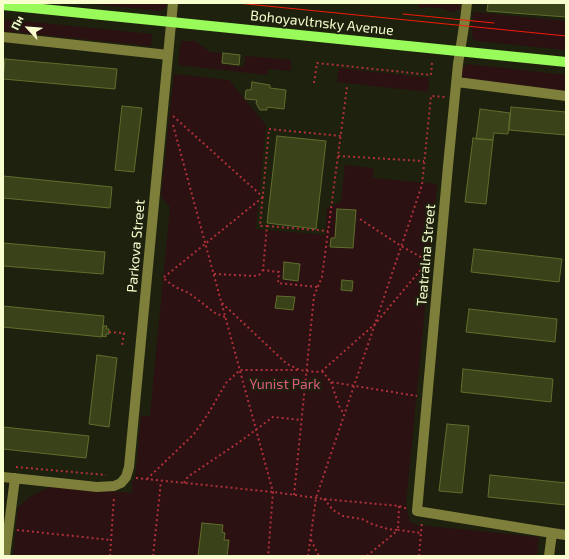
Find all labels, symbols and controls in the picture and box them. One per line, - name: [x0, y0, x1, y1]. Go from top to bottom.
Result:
- street label: Bohoyavltnsky Avenue: [249, 7, 395, 39]
- north arrow: [8, 8, 48, 48]
- text: Пн: [8, 13, 26, 32]
- street label: Parkova Street: [124, 199, 148, 293]
- street label: Teatralna Street: [413, 203, 439, 307]
- park label: Yunist Park: [250, 376, 320, 392]

